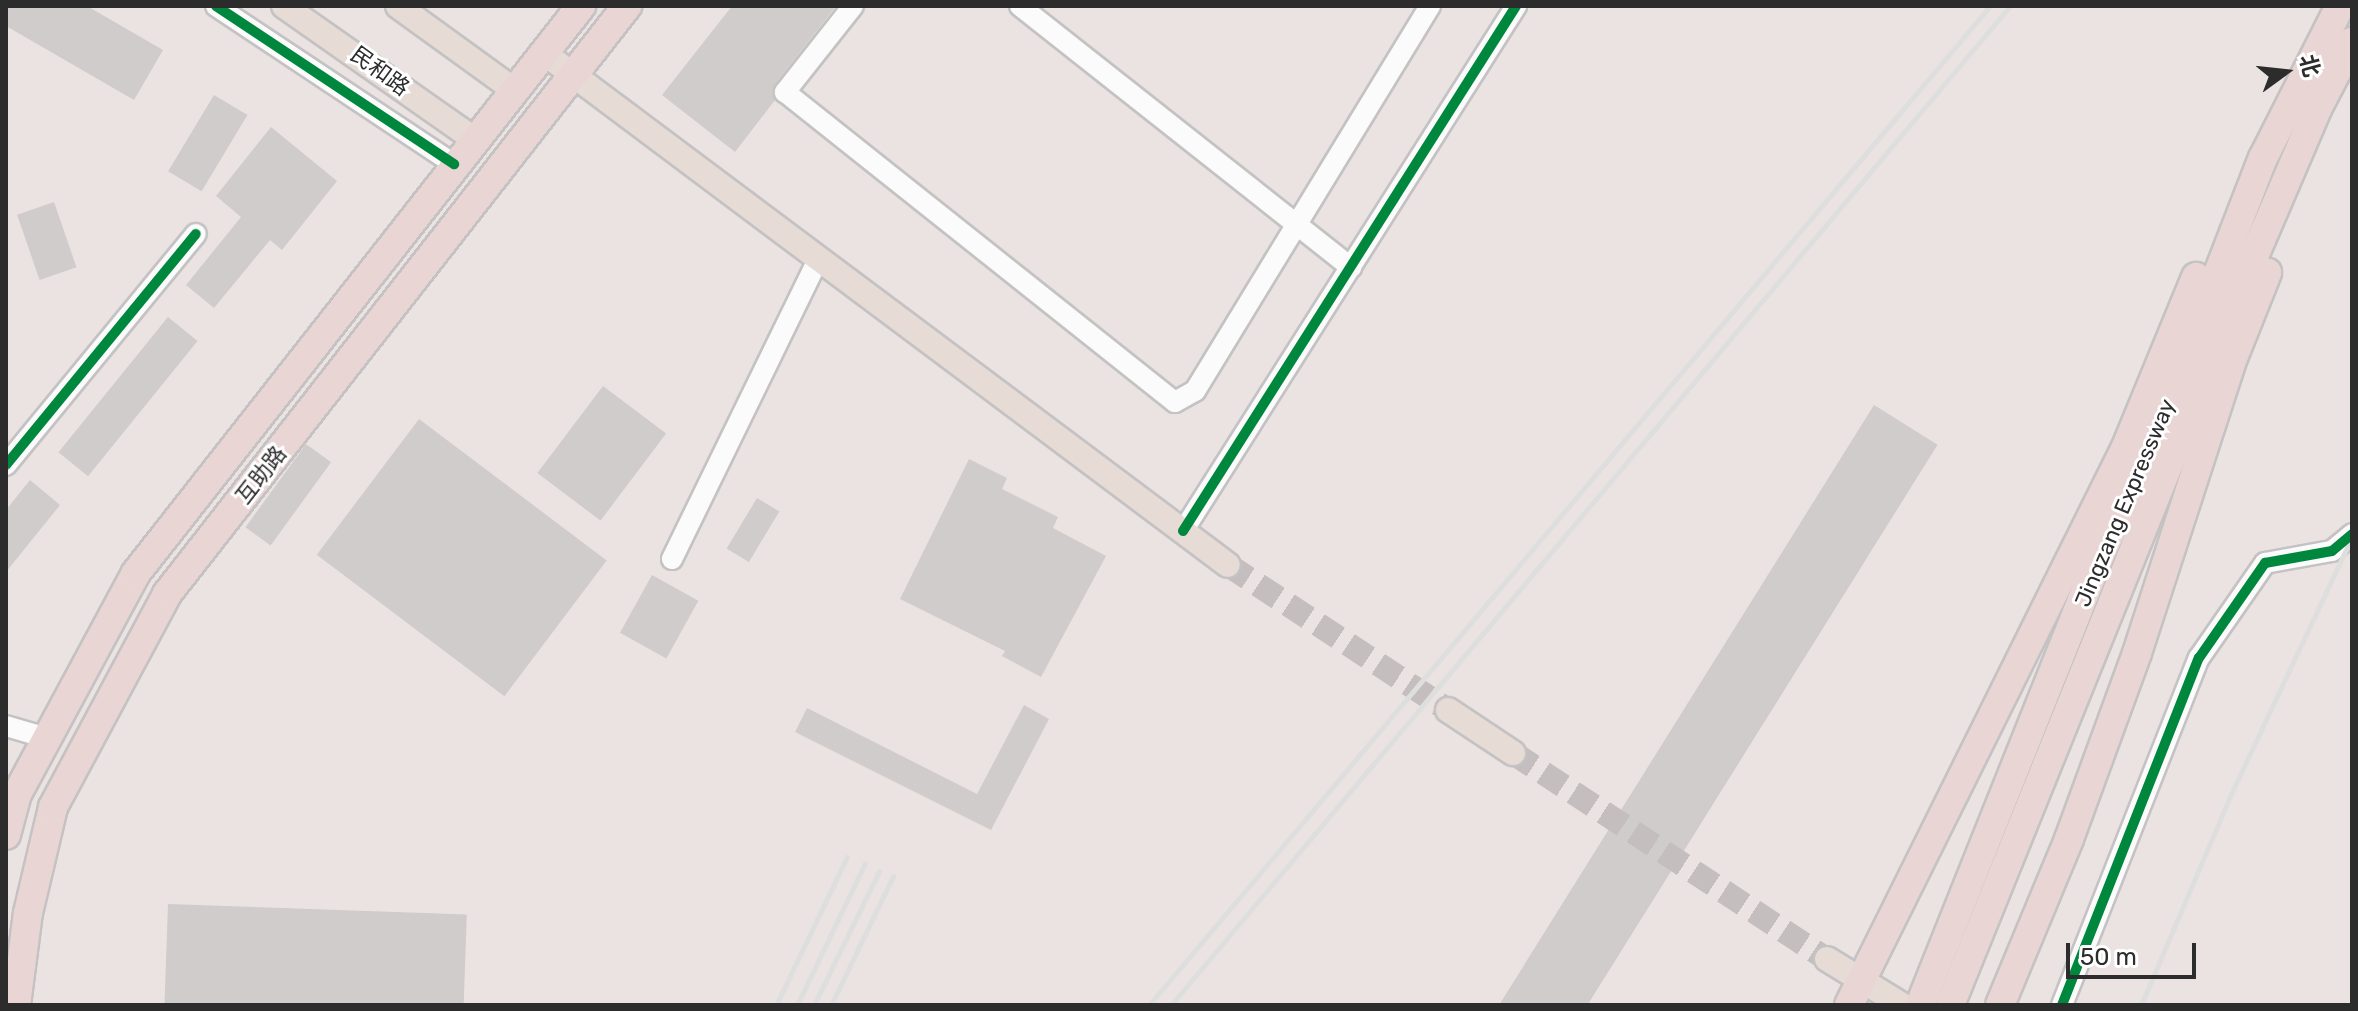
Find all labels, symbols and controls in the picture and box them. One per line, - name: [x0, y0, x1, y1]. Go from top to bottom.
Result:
- north arrow: [2246, 32, 2326, 112]
- street label: 民和路: [346, 41, 414, 101]
- text: 北: [2294, 52, 2326, 80]
- street label: Jingzang Expressway: [2069, 395, 2181, 611]
- street label: 互助路: [230, 441, 292, 509]
- scale bar: [2070, 927, 2200, 977]
- text: 50 m: [2080, 943, 2137, 971]

